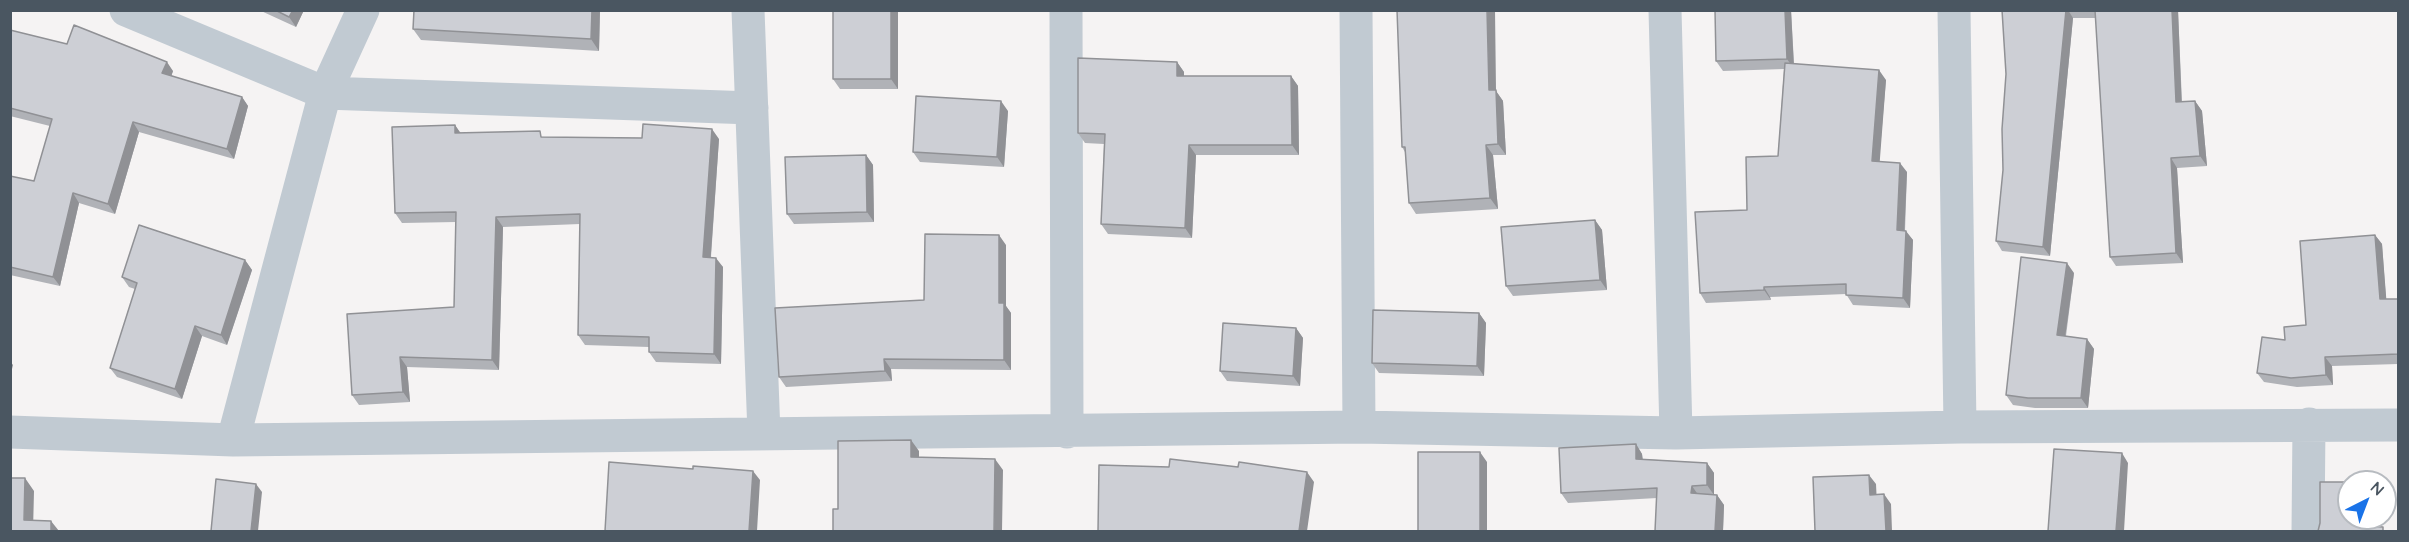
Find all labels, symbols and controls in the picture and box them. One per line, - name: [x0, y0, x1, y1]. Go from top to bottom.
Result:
- north arrow: [2337, 470, 2397, 530]
- text: N: [2367, 477, 2389, 499]

